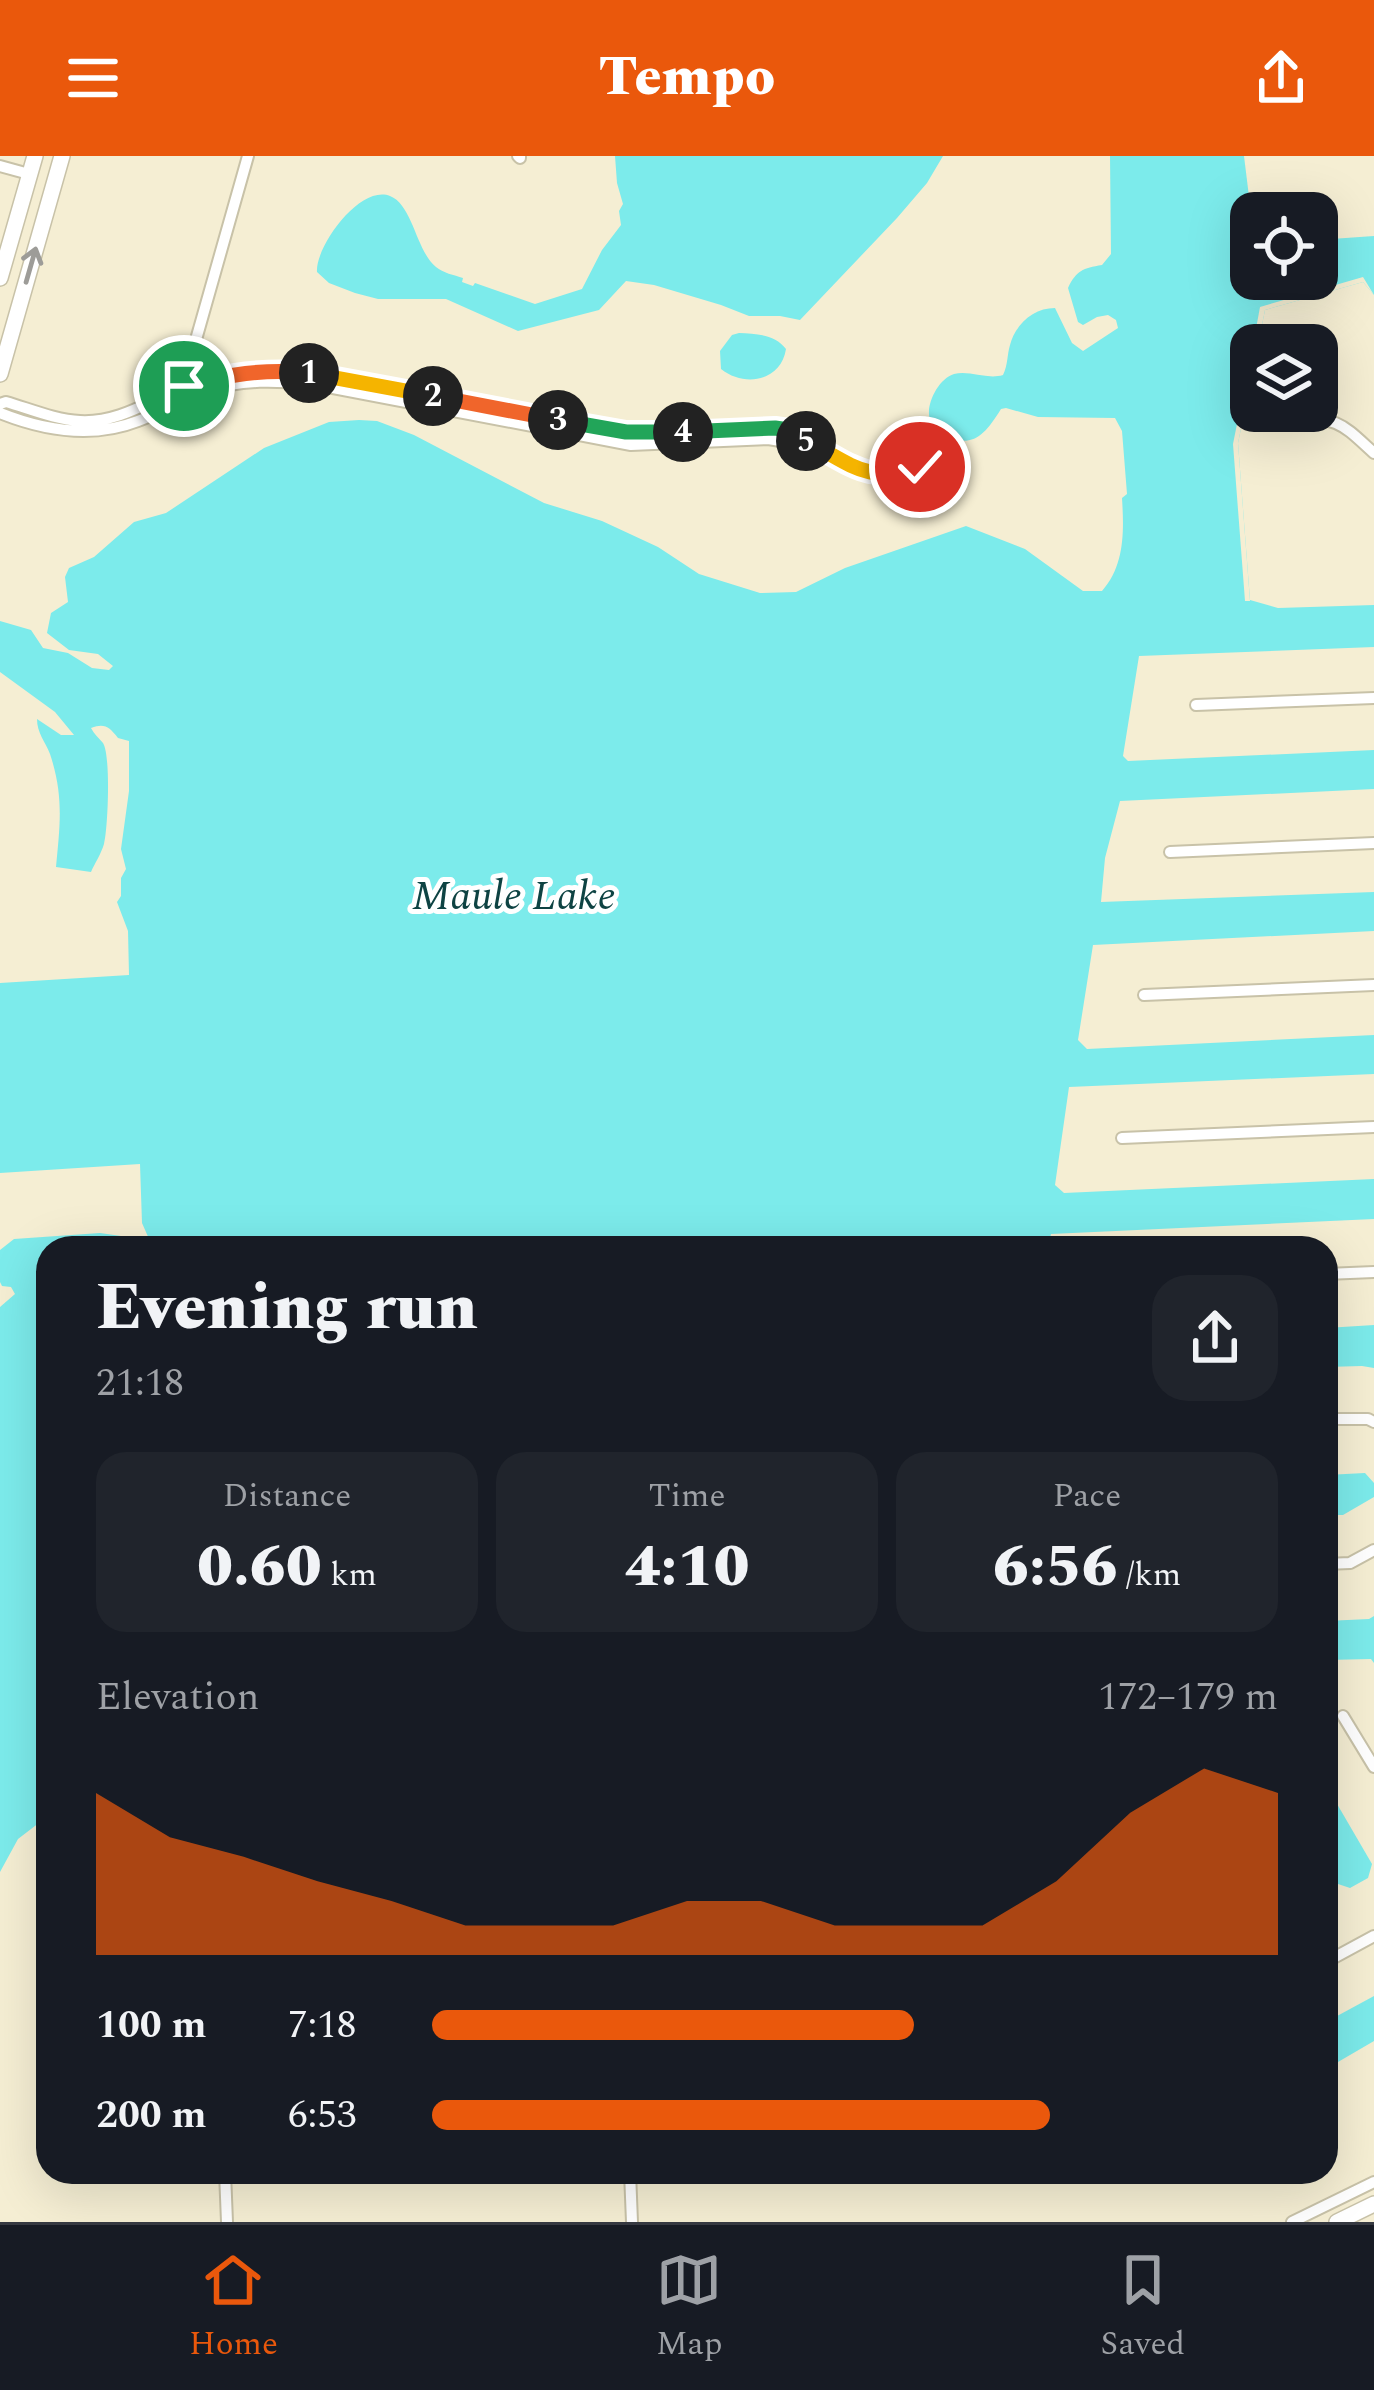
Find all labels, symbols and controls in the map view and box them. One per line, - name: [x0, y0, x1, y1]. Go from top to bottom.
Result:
- text: Tempo: [599, 37, 775, 119]
- icon: menu: [60, 45, 126, 111]
- icon: share: [1248, 45, 1314, 111]
- map controls: [1230, 192, 1338, 432]
- button: locate: [1230, 192, 1338, 300]
- one-way arrow: [21, 247, 43, 285]
- button: layers: [1230, 324, 1338, 432]
- pin: [133, 335, 235, 437]
- pin: 1: [279, 343, 339, 403]
- text: 1: [300, 348, 318, 398]
- icon: arrive: [151, 353, 217, 419]
- pin: 2: [403, 366, 463, 426]
- text: 2: [424, 371, 442, 421]
- pin: 3: [528, 390, 588, 450]
- text: 3: [549, 395, 567, 445]
- pin: 4: [653, 402, 713, 462]
- text: 4: [674, 407, 692, 457]
- pin: 5: [776, 411, 836, 471]
- text: 5: [797, 416, 815, 466]
- pin: [869, 416, 971, 518]
- icon: check: [887, 434, 953, 500]
- water label: Maule Lake: [412, 865, 616, 928]
- text: Evening run: [96, 1258, 478, 1359]
- button: share: [1152, 1275, 1278, 1401]
- text: 21:18: [96, 1354, 184, 1413]
- text: Distance: [223, 1471, 351, 1521]
- text: Time: [649, 1471, 725, 1521]
- text: Pace: [1053, 1471, 1121, 1521]
- text: 0.60: [197, 1521, 322, 1613]
- text: 4:10: [625, 1521, 749, 1613]
- text: 6:56: [993, 1521, 1118, 1613]
- text: km: [322, 1550, 377, 1600]
- text: /km: [1118, 1550, 1181, 1600]
- text: Elevation: [96, 1668, 259, 1727]
- text: 172–179 m: [1098, 1668, 1278, 1727]
- text: 100 m: [96, 1996, 207, 2055]
- text: 7:18: [288, 1996, 356, 2055]
- text: 200 m: [96, 2086, 207, 2145]
- text: 6:53: [288, 2086, 356, 2145]
- tab: Home: [189, 2247, 278, 2369]
- tab: Map: [656, 2247, 722, 2369]
- tab: Saved: [1100, 2247, 1185, 2369]

